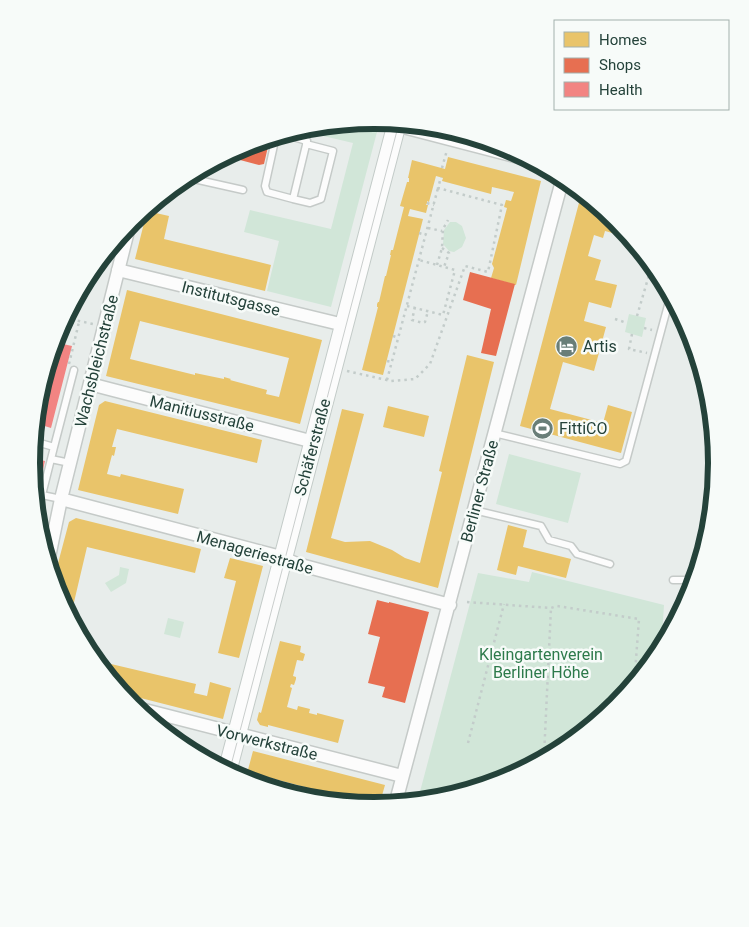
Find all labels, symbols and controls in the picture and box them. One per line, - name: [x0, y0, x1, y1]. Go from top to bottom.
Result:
- legend: [554, 20, 729, 110]
- text: Homes: [599, 31, 647, 49]
- text: Shops: [599, 56, 641, 74]
- text: Health: [599, 81, 643, 99]
- street label: Institutsgasse: [180, 277, 282, 320]
- street label: Wachsbleichstraße: [71, 293, 122, 429]
- hotel icon: Artis: [555, 334, 579, 358]
- place label: Artis: [583, 337, 617, 356]
- street label: Manitiusstraße: [148, 391, 256, 436]
- street label: Schäferstraße: [290, 396, 335, 498]
- sports icon: FittiCO: [531, 416, 555, 440]
- place label: FittiCO: [559, 419, 608, 438]
- street label: Berliner Straße: [457, 438, 502, 544]
- street label: Menageriestraße: [194, 527, 315, 578]
- park label: Kleingartenverein Berliner Höhe: [479, 645, 603, 682]
- street label: Vorwerkstraße: [214, 721, 320, 764]

